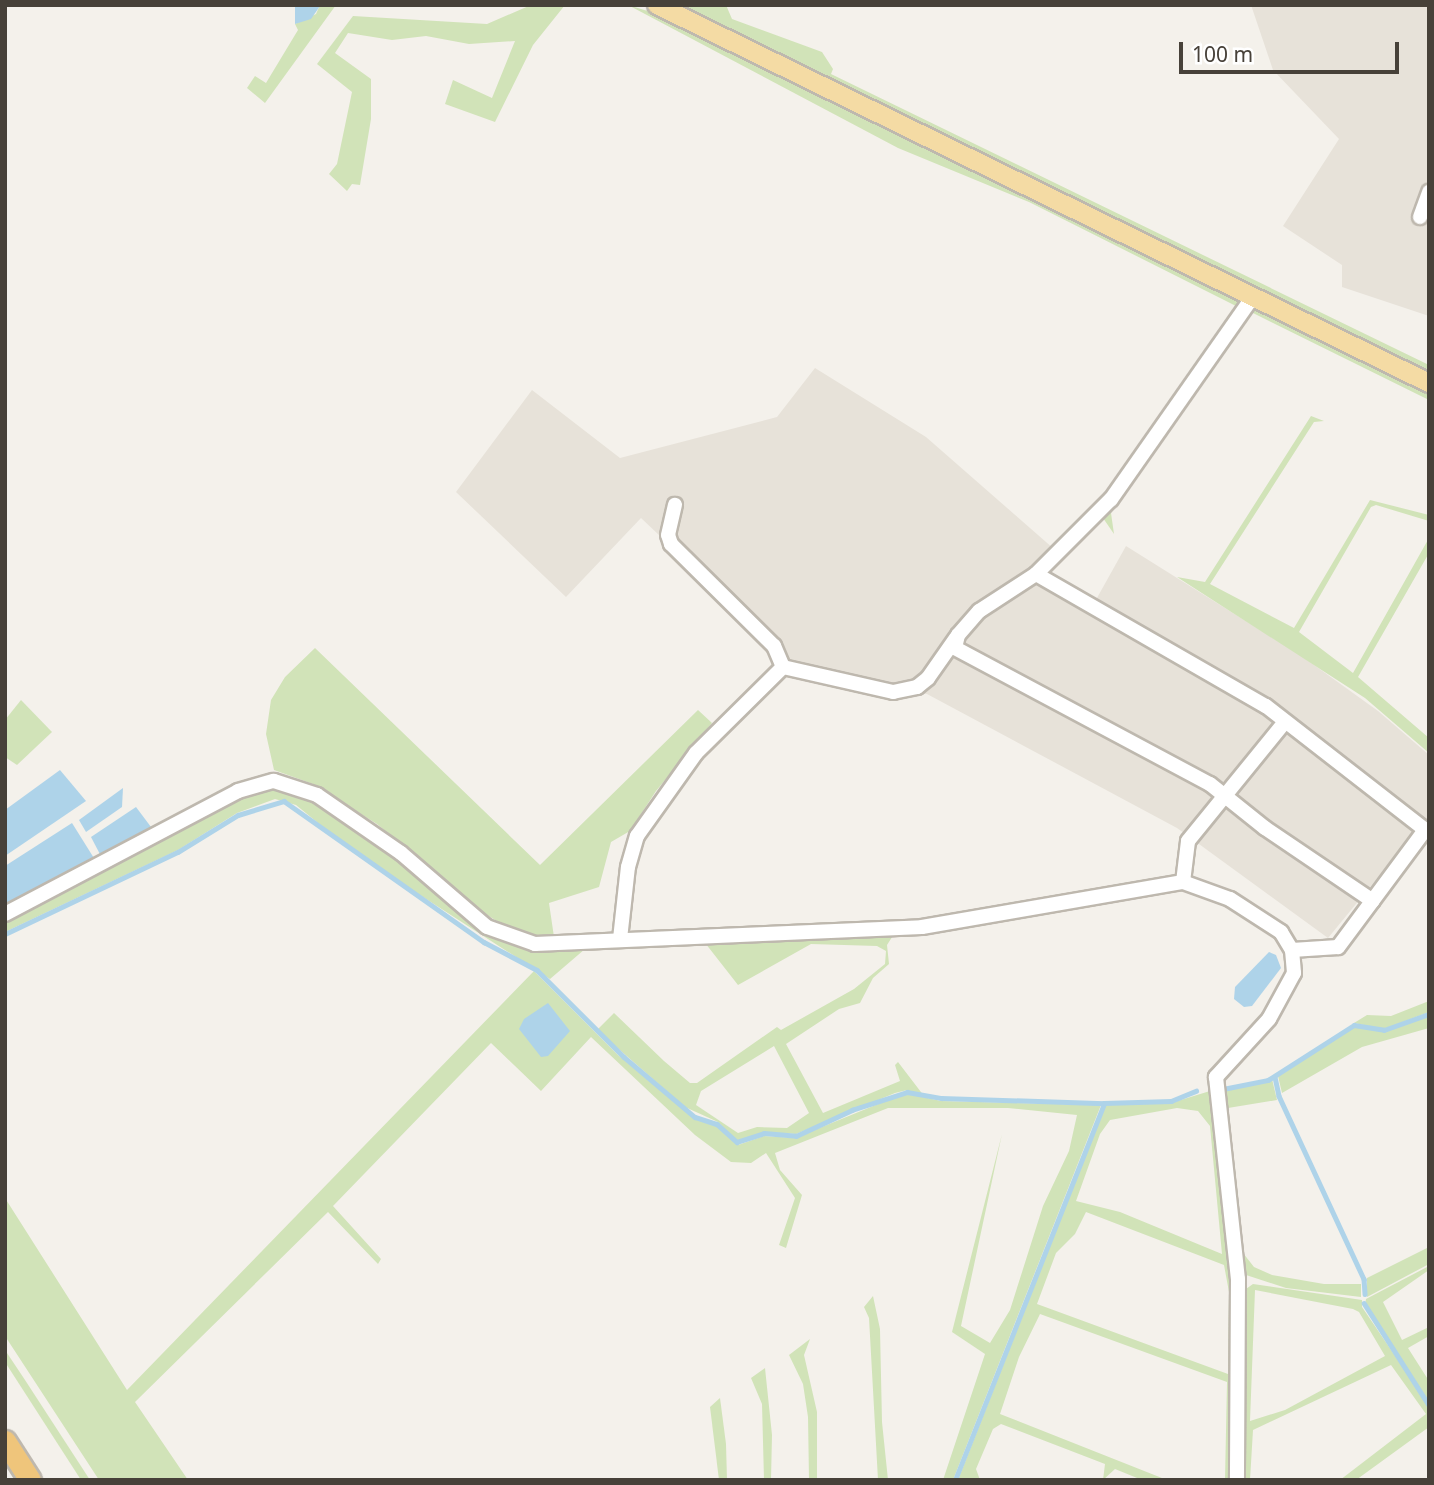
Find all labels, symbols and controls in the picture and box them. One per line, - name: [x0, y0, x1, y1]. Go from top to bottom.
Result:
- scale bar: [1182, 28, 1402, 72]
- text: 100 m: [1192, 40, 1253, 68]

